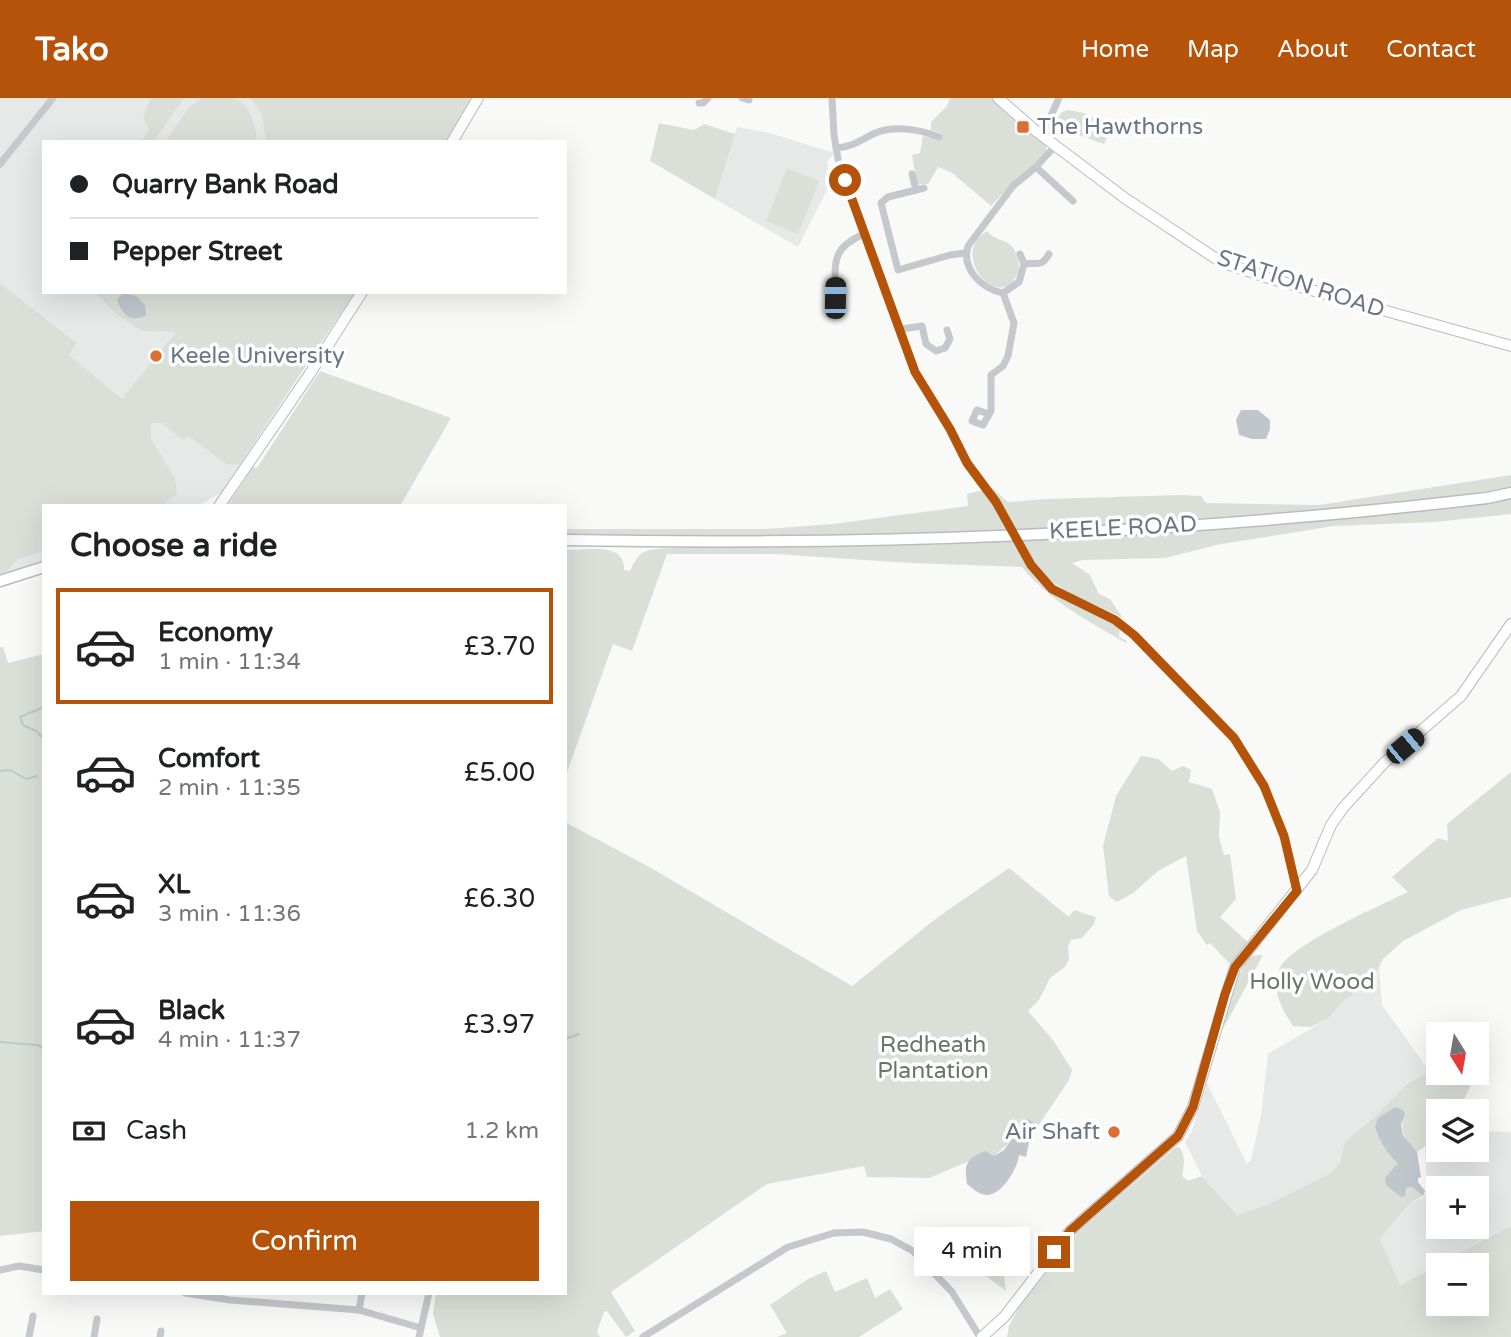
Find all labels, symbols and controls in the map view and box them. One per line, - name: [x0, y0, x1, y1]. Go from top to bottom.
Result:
- text: Tako: [35, 30, 109, 69]
- text: Home: [1081, 35, 1149, 64]
- text: Map: [1187, 35, 1239, 64]
- text: About: [1277, 35, 1348, 64]
- text: Contact: [1386, 35, 1476, 64]
- place label: The Hawthorns: [1037, 113, 1203, 141]
- marker: The Hawthorns: [1015, 119, 1031, 135]
- route start: [829, 164, 861, 196]
- text: Quarry Bank Road: [112, 169, 339, 200]
- text: Pepper Street: [112, 236, 282, 267]
- street label: STATION ROAD: [1214, 244, 1388, 324]
- car: [825, 277, 846, 319]
- place label: Keele University: [170, 342, 345, 370]
- marker: Keele University: [148, 348, 164, 364]
- street label: KEELE ROAD: [1048, 510, 1198, 546]
- text: Choose a ride: [70, 527, 277, 565]
- icon: car: [74, 615, 137, 678]
- text: Economy: [158, 617, 273, 648]
- text: £3.70: [464, 631, 535, 662]
- text: 1 min · 11:34: [158, 648, 301, 676]
- car: [1383, 724, 1428, 768]
- icon: car: [74, 741, 137, 804]
- text: Comfort: [158, 743, 260, 774]
- text: £5.00: [464, 757, 535, 788]
- text: 2 min · 11:35: [158, 774, 301, 802]
- icon: car: [74, 867, 137, 930]
- text: XL: [158, 869, 190, 900]
- text: £6.30: [464, 883, 535, 914]
- text: 3 min · 11:36: [158, 900, 301, 928]
- park label: Holly Wood: [1249, 968, 1375, 996]
- icon: car: [74, 993, 137, 1056]
- text: Black: [158, 995, 225, 1026]
- text: £3.97: [464, 1009, 535, 1040]
- north arrow: [1426, 1022, 1489, 1085]
- map controls: [1426, 1022, 1489, 1316]
- text: 4 min · 11:37: [158, 1026, 301, 1054]
- park label: Redheath Plantation: [877, 1031, 989, 1085]
- button: layers: [1426, 1099, 1489, 1162]
- icon: cash: [70, 1112, 108, 1150]
- text: Cash: [126, 1115, 187, 1146]
- text: 1.2 km: [465, 1117, 539, 1145]
- place label: Air Shaft: [1005, 1118, 1100, 1146]
- marker: Air Shaft: [1106, 1124, 1122, 1140]
- button: +: [1426, 1176, 1489, 1239]
- button: Confirm: [70, 1201, 539, 1281]
- callout: 4 min: [914, 1228, 1030, 1276]
- route end: [1038, 1236, 1070, 1268]
- text: 4 min: [941, 1237, 1003, 1265]
- button: −: [1426, 1253, 1489, 1316]

